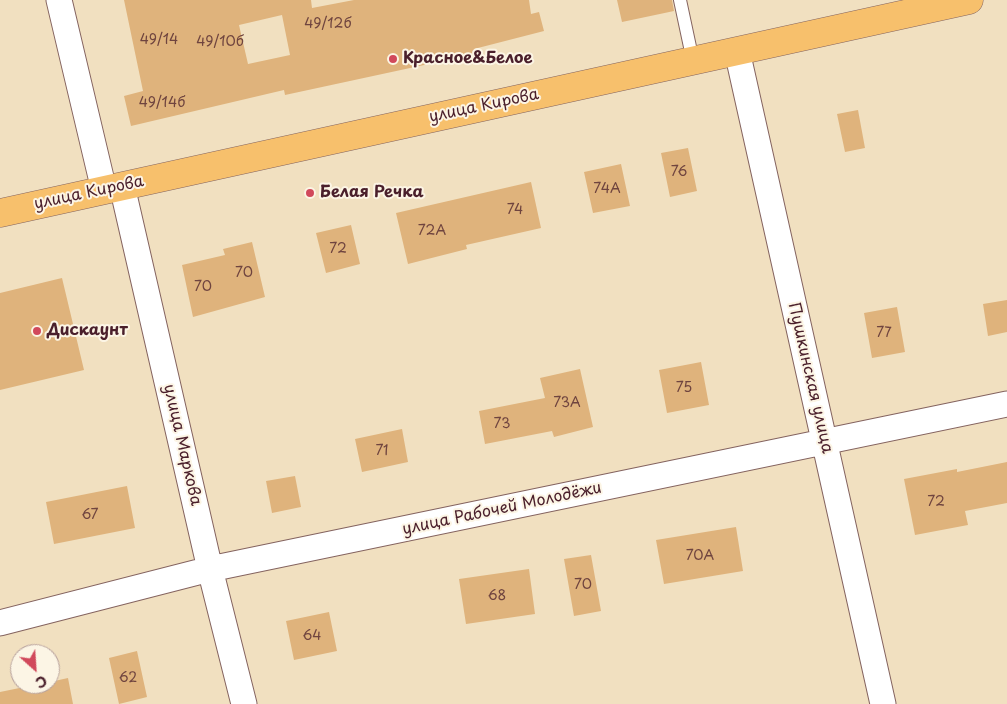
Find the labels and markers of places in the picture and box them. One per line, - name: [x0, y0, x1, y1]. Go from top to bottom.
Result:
- place label: Красное&Белое: [403, 49, 533, 69]
- marker: Красное&Белое: [387, 53, 399, 65]
- place label: Белая Речка: [320, 183, 424, 203]
- marker: Белая Речка: [304, 187, 316, 199]
- place label: Дискаунт: [47, 321, 128, 341]
- marker: Дискаунт: [31, 325, 43, 337]

